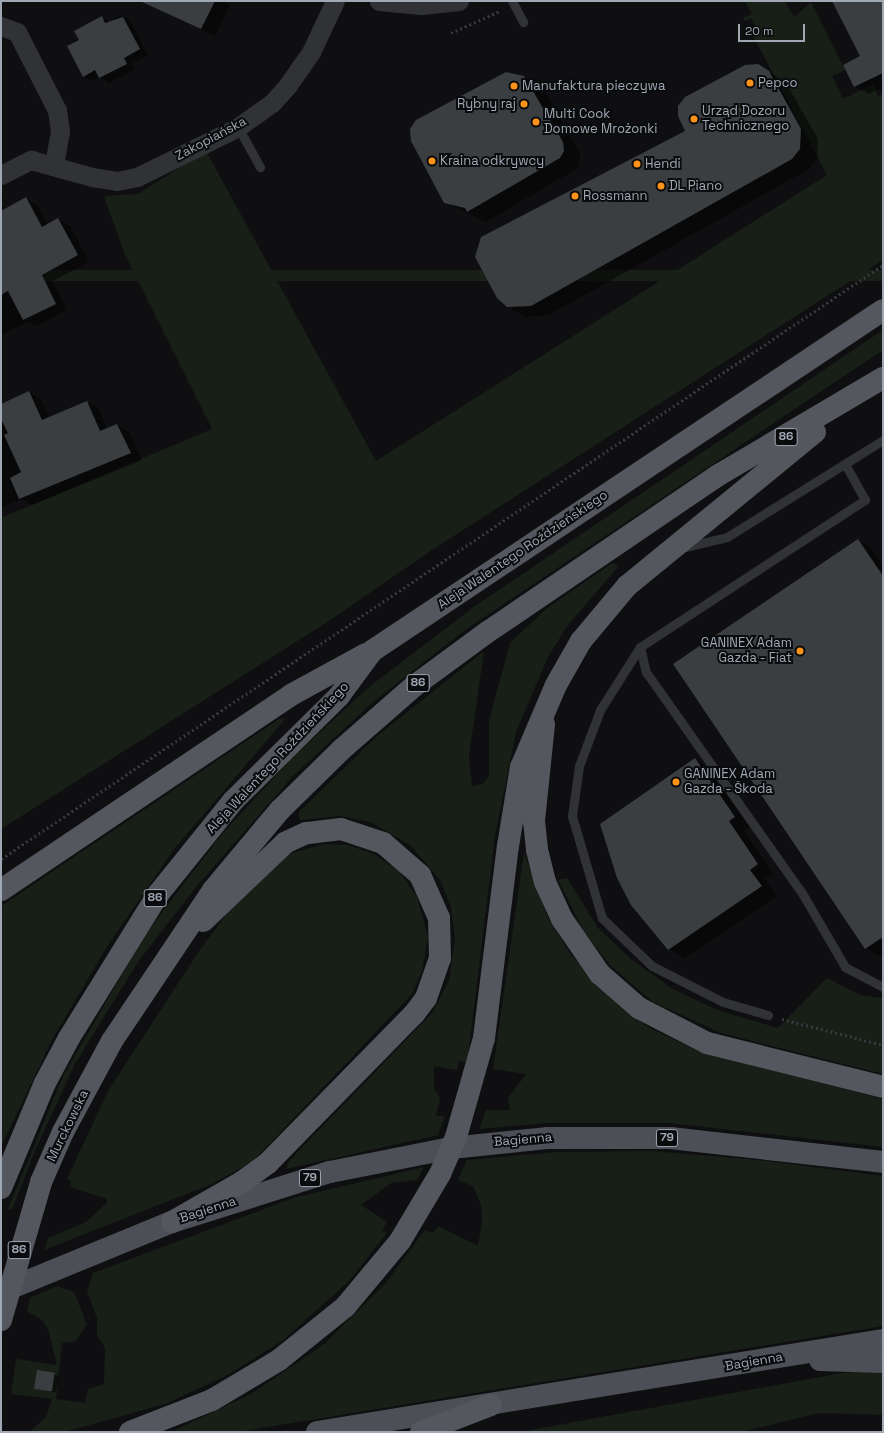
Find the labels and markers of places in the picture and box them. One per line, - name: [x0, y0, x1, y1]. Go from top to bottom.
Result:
- place label: Pepco: [758, 75, 797, 91]
- place label: Manufaktura pieczywa: [522, 78, 665, 94]
- marker: Pepco: [745, 78, 755, 88]
- marker: Manufaktura pieczywa: [509, 81, 519, 91]
- place label: Rybny raj: [457, 96, 516, 112]
- marker: Rybny raj: [519, 99, 529, 109]
- place label: Urząd Dozoru Technicznego: [702, 104, 789, 135]
- place label: Multi Cook Domowe Mrożonki: [544, 107, 657, 138]
- marker: Urząd Dozoru Technicznego: [689, 114, 699, 124]
- marker: Multi Cook Domowe Mrożonki: [531, 117, 541, 127]
- place label: Kraina odkrywcy: [440, 153, 544, 169]
- marker: Kraina odkrywcy: [427, 156, 437, 166]
- place label: Hendi: [645, 156, 681, 172]
- marker: Hendi: [632, 159, 642, 169]
- place label: DL Piano: [669, 178, 723, 194]
- marker: DL Piano: [656, 181, 666, 191]
- place label: Rossmann: [583, 188, 648, 204]
- marker: Rossmann: [570, 191, 580, 201]
- place label: GANINEX Adam Gazda - Fiat: [701, 636, 792, 667]
- marker: GANINEX Adam Gazda - Fiat: [795, 646, 805, 656]
- place label: GANINEX Adam Gazda - Škoda: [684, 767, 775, 798]
- marker: GANINEX Adam Gazda - Škoda: [671, 777, 681, 787]

